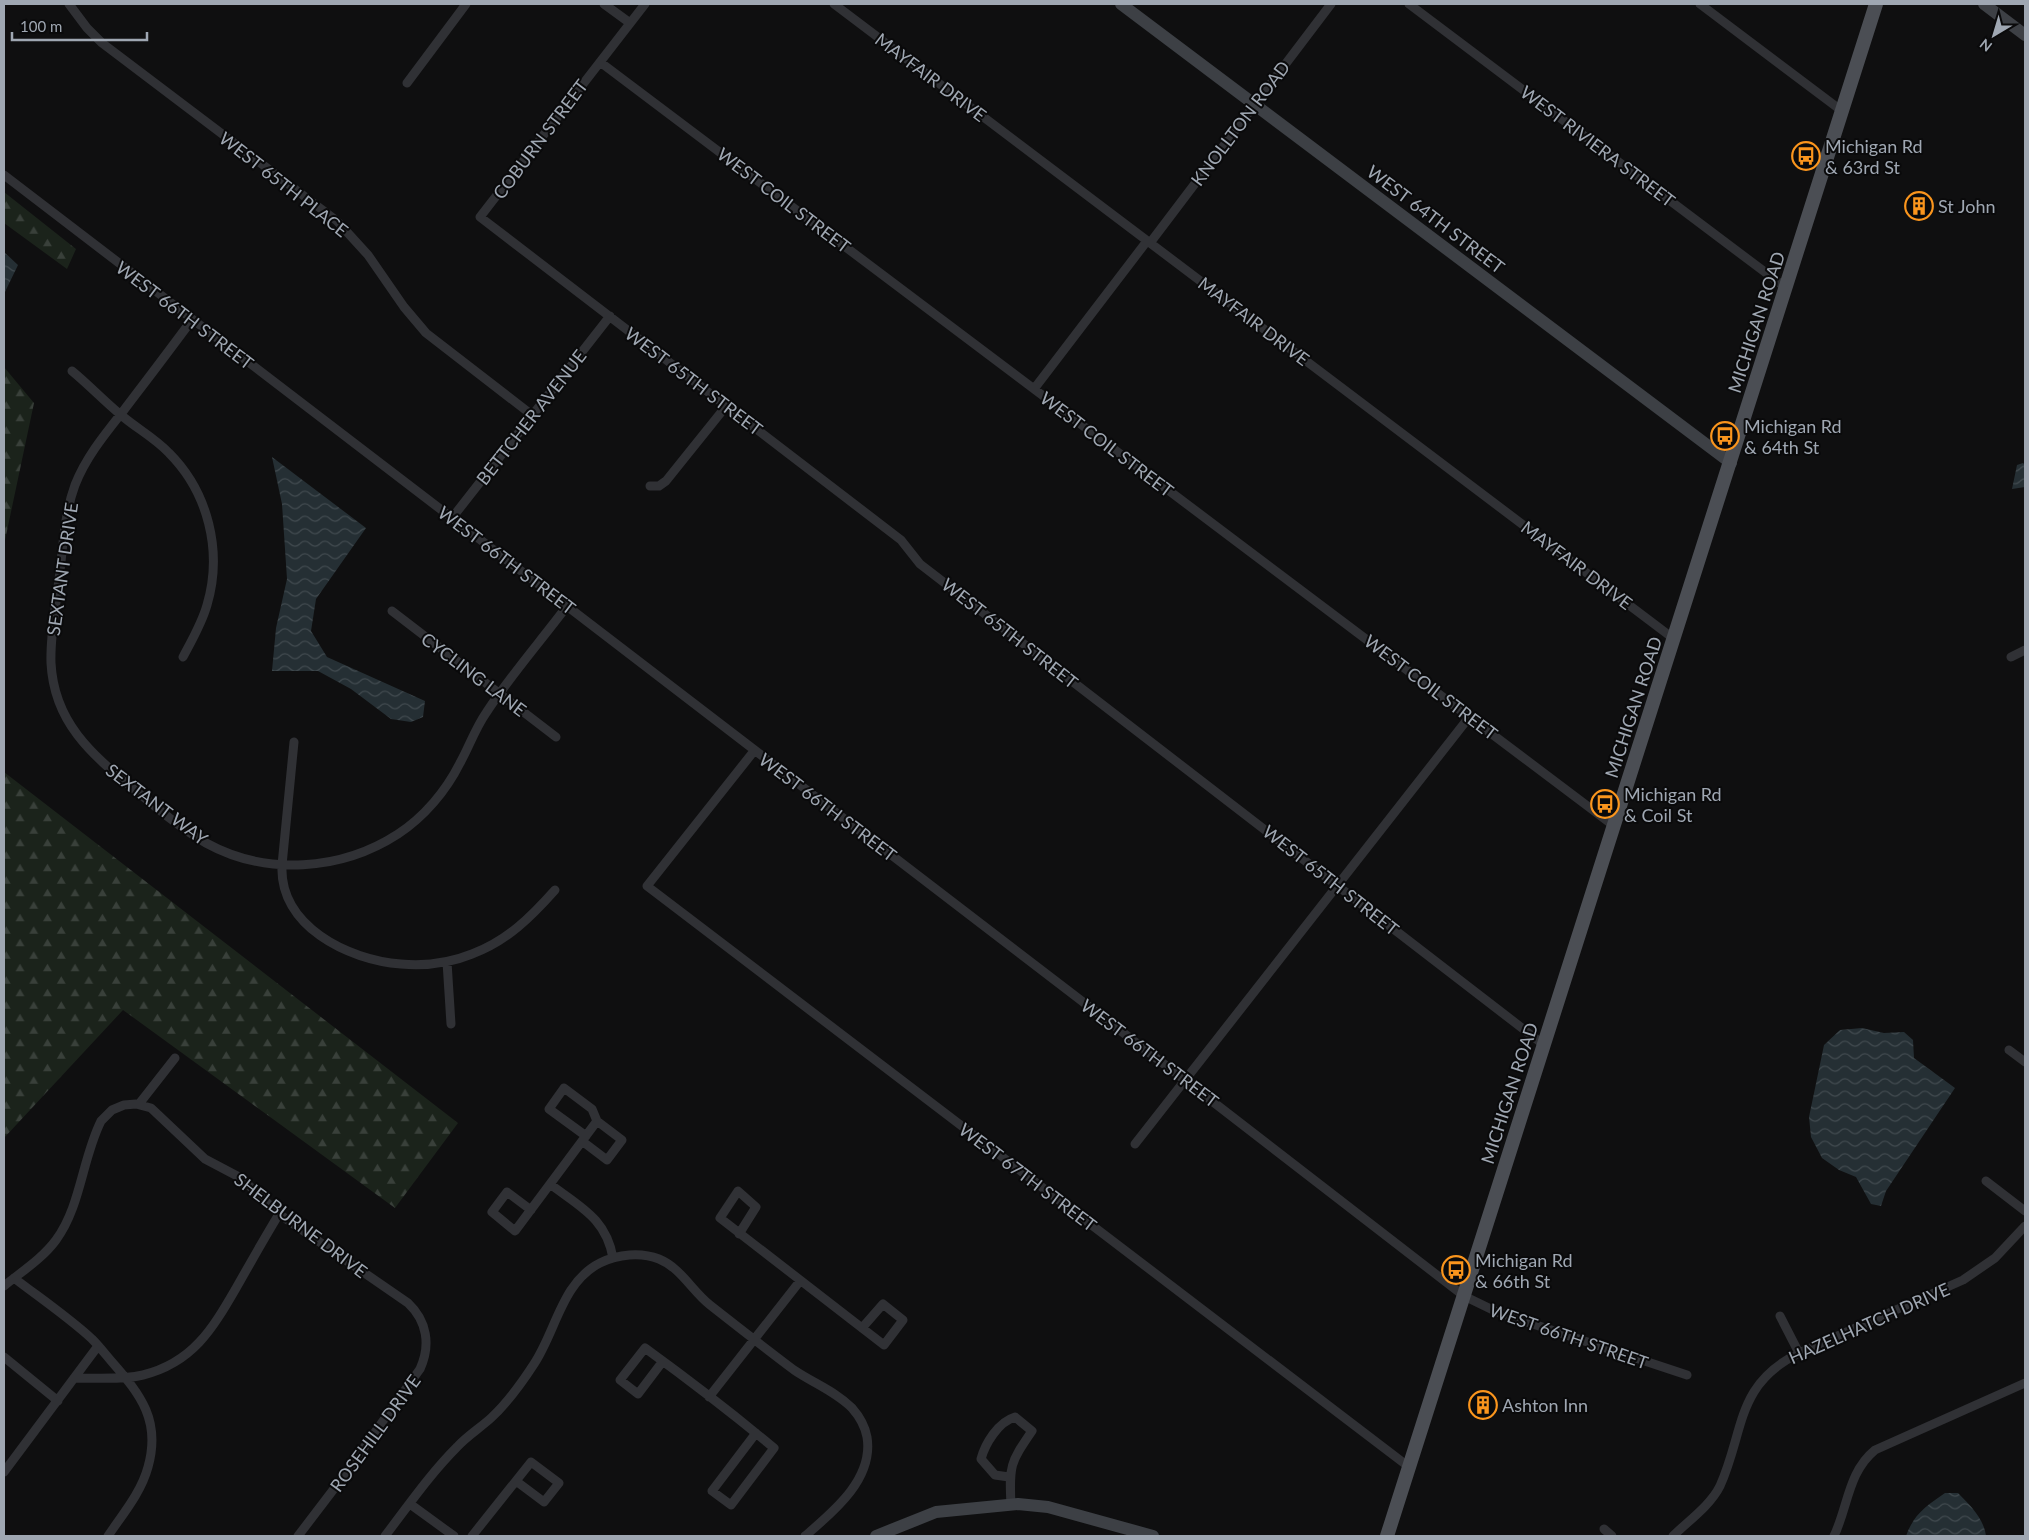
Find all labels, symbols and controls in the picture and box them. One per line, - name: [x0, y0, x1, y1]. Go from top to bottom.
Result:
- scale bar: [12, 10, 148, 42]
- north arrow: [1969, 10, 2019, 60]
- text: 100 m: [20, 17, 62, 35]
- street label: MAYFAIR DRIVE: [871, 28, 991, 126]
- text: N: [1976, 36, 1995, 56]
- street label: KNOLLTON ROAD: [1186, 56, 1294, 190]
- street label: COBURN STREET: [488, 75, 592, 203]
- street label: WEST RIVIERA STREET: [1516, 81, 1680, 212]
- street label: WEST 65TH PLACE: [215, 127, 353, 241]
- place label: Michigan Rd & 63rd St: [1825, 135, 1923, 178]
- bus stop icon: Michigan Rd & 63rd St: [1791, 141, 1821, 171]
- street label: WEST COIL STREET: [713, 143, 855, 257]
- street label: WEST 64TH STREET: [1363, 160, 1509, 278]
- building icon: St John: [1904, 191, 1934, 221]
- place label: St John: [1938, 195, 1995, 217]
- street label: MICHIGAN ROAD: [1723, 249, 1789, 395]
- street label: WEST 66TH STREET: [112, 256, 258, 374]
- street label: MAYFAIR DRIVE: [1194, 272, 1314, 370]
- street label: WEST 65TH STREET: [621, 322, 767, 440]
- street label: BETTCHER AVENUE: [471, 345, 591, 489]
- street label: WEST COIL STREET: [1036, 387, 1178, 501]
- place label: Michigan Rd & 64th St: [1744, 415, 1842, 458]
- bus stop icon: Michigan Rd & 64th St: [1710, 421, 1740, 451]
- street label: SEXTANT DRIVE: [42, 501, 82, 637]
- street label: WEST 66TH STREET: [434, 501, 580, 619]
- street label: MAYFAIR DRIVE: [1517, 516, 1637, 614]
- street label: WEST 65TH STREET: [938, 573, 1083, 693]
- street label: CYCLING LANE: [417, 627, 531, 721]
- street label: WEST COIL STREET: [1360, 630, 1502, 744]
- street label: MICHIGAN ROAD: [1600, 634, 1666, 780]
- street label: WEST 66TH STREET: [755, 748, 901, 866]
- street label: SEXTANT WAY: [102, 759, 213, 850]
- place label: Michigan Rd & Coil St: [1624, 783, 1722, 826]
- bus stop icon: Michigan Rd & Coil St: [1590, 789, 1620, 819]
- street label: WEST 65TH STREET: [1259, 820, 1404, 940]
- street label: WEST 66TH STREET: [1077, 994, 1223, 1112]
- street label: MICHIGAN ROAD: [1476, 1020, 1542, 1166]
- street label: WEST 67TH STREET: [955, 1118, 1101, 1236]
- street label: SHELBURNE DRIVE: [230, 1168, 372, 1282]
- place label: Michigan Rd & 66th St: [1475, 1249, 1573, 1292]
- bus stop icon: Michigan Rd & 66th St: [1441, 1255, 1471, 1285]
- street label: HAZELHATCH DRIVE: [1785, 1278, 1953, 1368]
- street label: WEST 66TH STREET: [1487, 1299, 1652, 1374]
- street label: ROSEHILL DRIVE: [325, 1370, 425, 1496]
- building icon: Ashton Inn: [1468, 1390, 1498, 1420]
- place label: Ashton Inn: [1502, 1394, 1588, 1416]

